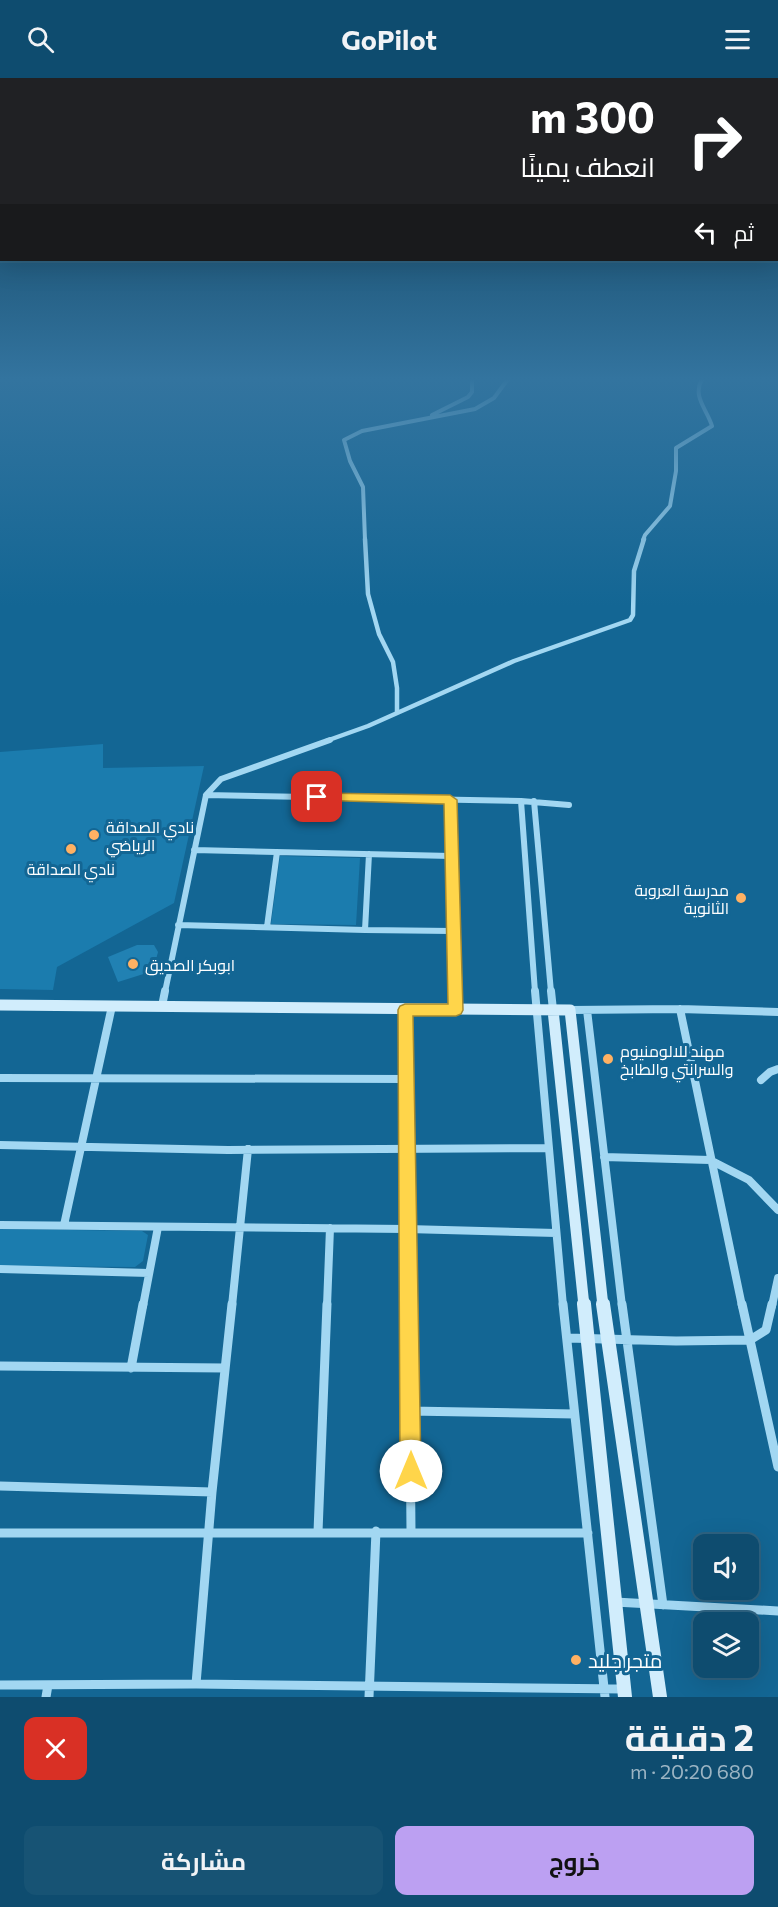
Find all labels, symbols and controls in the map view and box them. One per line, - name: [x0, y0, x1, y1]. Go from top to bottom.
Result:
- icon: search: [24, 23, 57, 56]
- text: GoPilot: [341, 23, 437, 56]
- icon: menu: [721, 23, 754, 56]
- text: 300 m: [530, 90, 655, 142]
- icon: right: [676, 102, 754, 180]
- text: انعطف يمينًا: [520, 150, 655, 183]
- icon: left: [689, 216, 722, 249]
- text: ثم: [734, 219, 754, 246]
- pin: [291, 771, 342, 822]
- icon: arrive: [300, 780, 333, 813]
- place label: نادي الصداقة الرياضي: [106, 817, 194, 858]
- marker: نادي الصداقة الرياضي: [87, 828, 101, 842]
- marker: نادي الصداقة: [64, 842, 78, 856]
- place label: نادي الصداقة: [27, 859, 115, 883]
- place label: مدرسة العروبة الثانوية: [634, 880, 729, 918]
- marker: مدرسة العروبة الثانوية: [734, 891, 748, 905]
- place label: ابوبكر الصديق: [145, 955, 235, 976]
- marker: ابوبكر الصديق: [126, 957, 140, 971]
- place label: مهند للالومنيوم والسرانتي والطابخ: [620, 1041, 734, 1083]
- marker: مهند للالومنيوم والسرانتي والطابخ: [601, 1052, 615, 1066]
- position arrow: [379, 1439, 443, 1503]
- map controls: [693, 1534, 759, 1678]
- button: sound: [693, 1534, 759, 1600]
- button: layers: [693, 1612, 759, 1678]
- place label: متجر جليد: [588, 1648, 662, 1673]
- marker: متجر جليد: [569, 1653, 583, 1667]
- text: 2 دقيقة: [625, 1714, 754, 1758]
- button: close: [24, 1717, 87, 1780]
- text: 680 m · 20:20: [630, 1759, 754, 1783]
- button: مشاركة: [24, 1826, 383, 1895]
- button: خروج: [395, 1826, 754, 1895]

